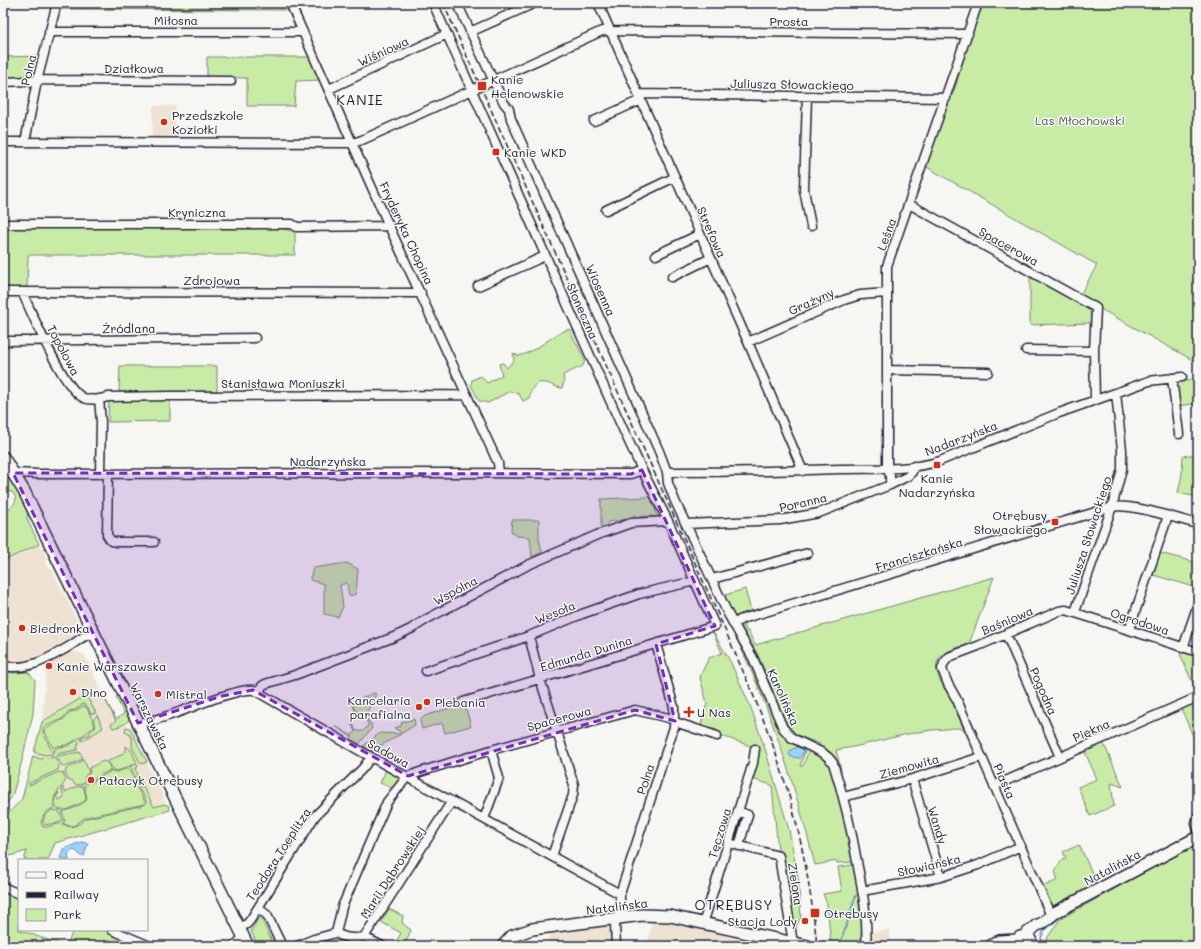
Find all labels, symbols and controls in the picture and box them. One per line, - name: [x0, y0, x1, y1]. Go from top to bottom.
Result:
- street label: Miłosna: [154, 12, 198, 28]
- street label: Prosta: [769, 13, 809, 29]
- street label: Wiśniowa: [355, 32, 411, 70]
- street label: Polna: [17, 53, 39, 87]
- street label: Działkowa: [104, 60, 164, 76]
- place label: Kanie Helenowskie: [491, 71, 564, 101]
- street label: Juliusza Słowackiego: [730, 75, 854, 93]
- marker: Kanie Helenowskie: [476, 80, 488, 92]
- district label: KANIE: [336, 90, 384, 109]
- place label: Przedszkole Koziołki: [172, 107, 244, 137]
- park label: Las Młochowski: [1035, 112, 1125, 128]
- marker: Przedszkole Koziołki: [159, 117, 169, 127]
- place label: Kanie WKD: [504, 144, 566, 160]
- marker: Kanie WKD: [491, 147, 501, 157]
- street label: Fryderyka Chopina: [376, 179, 438, 287]
- street label: Kryniczna: [168, 204, 226, 220]
- street label: Strefowa: [694, 204, 730, 260]
- street label: Leśna: [873, 215, 899, 253]
- street label: Spacerowa: [976, 223, 1042, 269]
- street label: Wiosenna: [582, 261, 620, 319]
- street label: Zdrojowa: [184, 272, 240, 288]
- street label: Słoneczna: [564, 281, 602, 341]
- street label: Grażyny: [786, 284, 836, 318]
- street label: Źródlana: [102, 320, 156, 336]
- street label: Topolowa: [44, 322, 84, 378]
- street label: Stanisława Moniuszki: [221, 375, 345, 391]
- street label: Nadarzyńska: [922, 417, 1000, 459]
- street label: Nadarzyńska: [290, 453, 366, 469]
- marker: Kanie Nadarzyńska: [932, 460, 942, 470]
- place label: Kanie Nadarzyńska: [899, 470, 975, 500]
- street label: Juliusza Słowackiego: [1061, 474, 1115, 596]
- street label: Poranna: [777, 489, 829, 515]
- place label: Otrębusy Słowackiego: [974, 507, 1047, 537]
- marker: Otrębusy Słowackiego: [1050, 517, 1060, 527]
- street label: Franciszkańska: [874, 533, 964, 575]
- street label: Wspólna: [430, 572, 480, 608]
- street label: Wesoła: [532, 597, 578, 627]
- street label: Baśniowa: [979, 602, 1035, 638]
- street label: Ogrodowa: [1108, 604, 1172, 638]
- place label: Biedronka: [30, 620, 90, 636]
- marker: Biedronka: [17, 623, 27, 633]
- street label: Edmunda Dunina: [538, 631, 634, 675]
- place label: Kanie Warszawska: [57, 658, 166, 674]
- marker: Kanie Warszawska: [44, 661, 54, 671]
- street label: Pogodna: [1026, 665, 1062, 717]
- street label: Karolińska: [764, 666, 804, 728]
- street label: Warszawska: [127, 680, 173, 752]
- place label: Dino: [81, 684, 107, 700]
- place label: Mistral: [166, 686, 207, 702]
- marker: Dino: [68, 687, 78, 697]
- marker: Mistral: [153, 689, 163, 699]
- place label: Kancelaria parafialna: [347, 692, 411, 722]
- place label: Plebania: [435, 694, 486, 710]
- marker: Plebania: [422, 697, 432, 707]
- marker: Kancelaria parafialna: [414, 702, 424, 712]
- street label: Spacerowa: [525, 702, 593, 734]
- place label: U Nas: [697, 704, 731, 720]
- marker: U Nas: [684, 707, 694, 717]
- street label: Piękna: [1070, 715, 1112, 745]
- street label: Sadowa: [365, 735, 413, 771]
- street label: Ziemowita: [877, 750, 941, 782]
- street label: Piasta: [990, 761, 1020, 801]
- street label: Polna: [633, 762, 657, 796]
- place label: Pałacyk Otrębusy: [99, 772, 203, 788]
- marker: Pałacyk Otrębusy: [86, 775, 96, 785]
- street label: Teodora Toeplitza: [242, 804, 314, 904]
- street label: Wandy: [925, 804, 951, 846]
- street label: Tęczowa: [704, 806, 734, 860]
- street label: Marii Dąbrowskiej: [356, 823, 428, 921]
- street label: Natalińska: [1081, 845, 1143, 889]
- street label: Słowiańska: [896, 850, 962, 880]
- legend: [18, 859, 148, 931]
- street label: Zielona: [785, 861, 807, 907]
- text: Road: [54, 866, 84, 882]
- text: Railway: [54, 886, 99, 902]
- street label: Natalińska: [585, 894, 649, 918]
- district label: OTRĘBUSY: [695, 895, 773, 914]
- place label: Otrębusy: [824, 905, 879, 921]
- text: Park: [54, 906, 81, 922]
- marker: Otrębusy: [809, 907, 821, 919]
- place label: Stacja Lody: [728, 913, 797, 929]
- marker: Stacja Lody: [800, 916, 810, 926]

